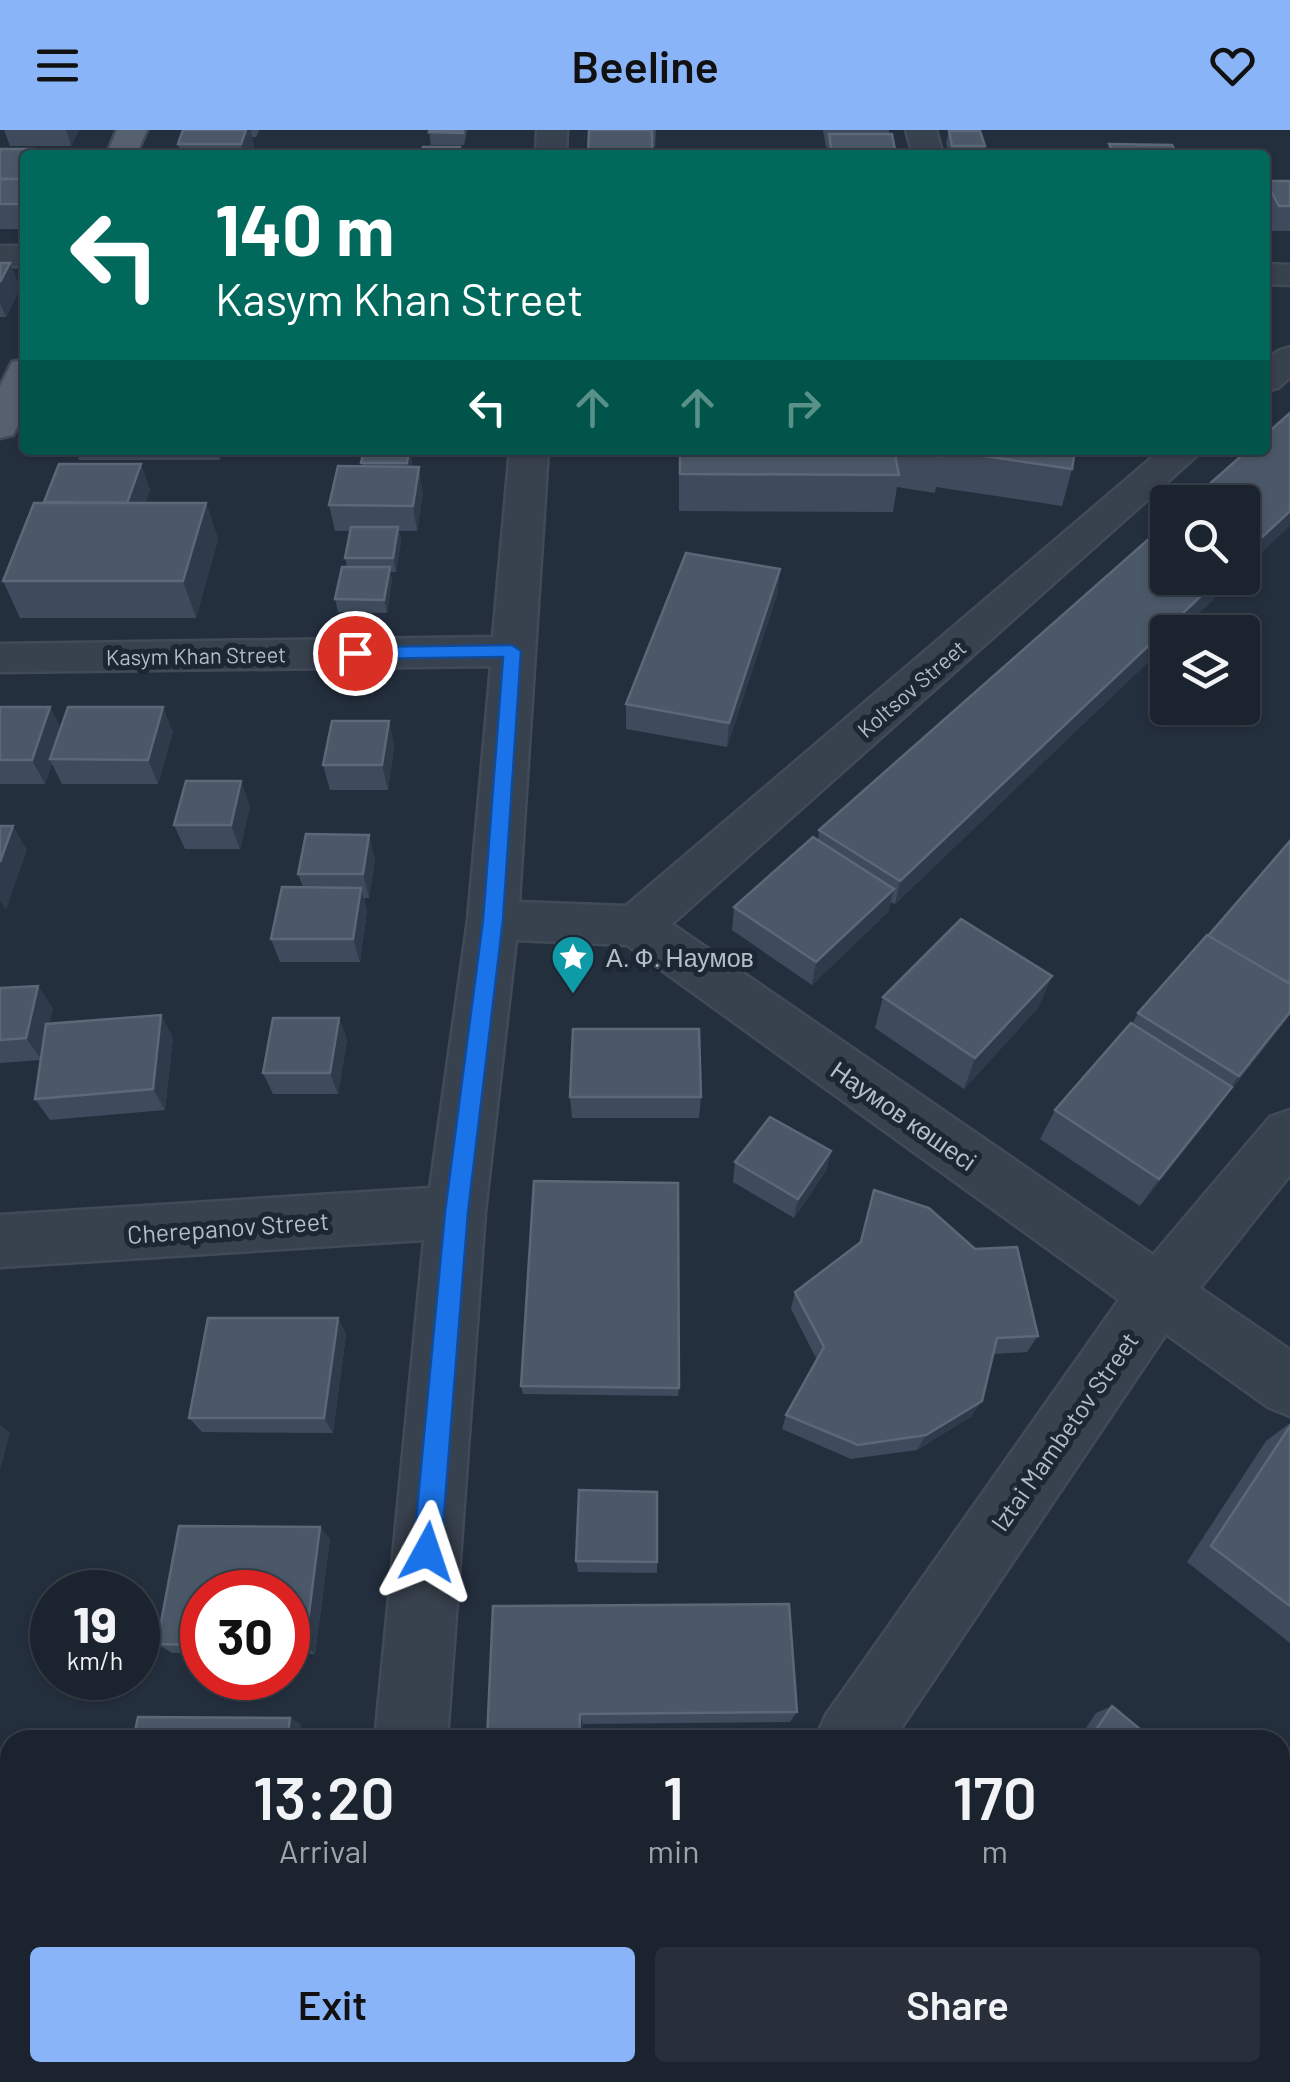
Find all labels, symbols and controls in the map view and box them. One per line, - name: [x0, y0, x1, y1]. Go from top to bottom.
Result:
- icon: menu: [30, 38, 85, 93]
- text: Beeline: [571, 38, 719, 92]
- icon: heart: [1205, 38, 1260, 93]
- text: 140 m: [215, 186, 394, 270]
- icon: left: [50, 190, 180, 320]
- text: Kasym Khan Street: [215, 271, 584, 325]
- icon: left: [460, 380, 515, 435]
- icon: ahead: [565, 380, 620, 435]
- icon: ahead: [670, 380, 725, 435]
- icon: right: [775, 380, 830, 435]
- map controls: [1150, 485, 1260, 725]
- button: search: [1150, 485, 1260, 595]
- pin: [313, 611, 398, 696]
- button: layers: [1150, 615, 1260, 725]
- icon: arrive: [328, 626, 383, 681]
- street label: Koltsov Street: [851, 634, 971, 742]
- street label: Kasym Khan Street: [106, 640, 286, 670]
- place icon: А. Ф. Наумов: [550, 934, 596, 995]
- place label: А. Ф. Наумов: [606, 942, 754, 972]
- street label: Наумов көшесі: [826, 1054, 982, 1176]
- street label: Cherepanov Street: [126, 1205, 330, 1249]
- street label: Iztai Mambetov Street: [984, 1326, 1144, 1536]
- position arrow: [375, 1500, 479, 1604]
- speed limit sign: 30: [180, 1570, 310, 1700]
- text: 19: [73, 1593, 117, 1653]
- text: km/h: [67, 1645, 123, 1675]
- text: 13:20: [253, 1760, 395, 1832]
- text: 1: [663, 1760, 684, 1832]
- text: 170: [952, 1760, 1037, 1832]
- text: Arrival: [279, 1831, 368, 1869]
- text: min: [648, 1831, 699, 1869]
- text: m: [981, 1831, 1008, 1869]
- button: Exit: [30, 1947, 635, 2062]
- button: Share: [655, 1947, 1260, 2062]

